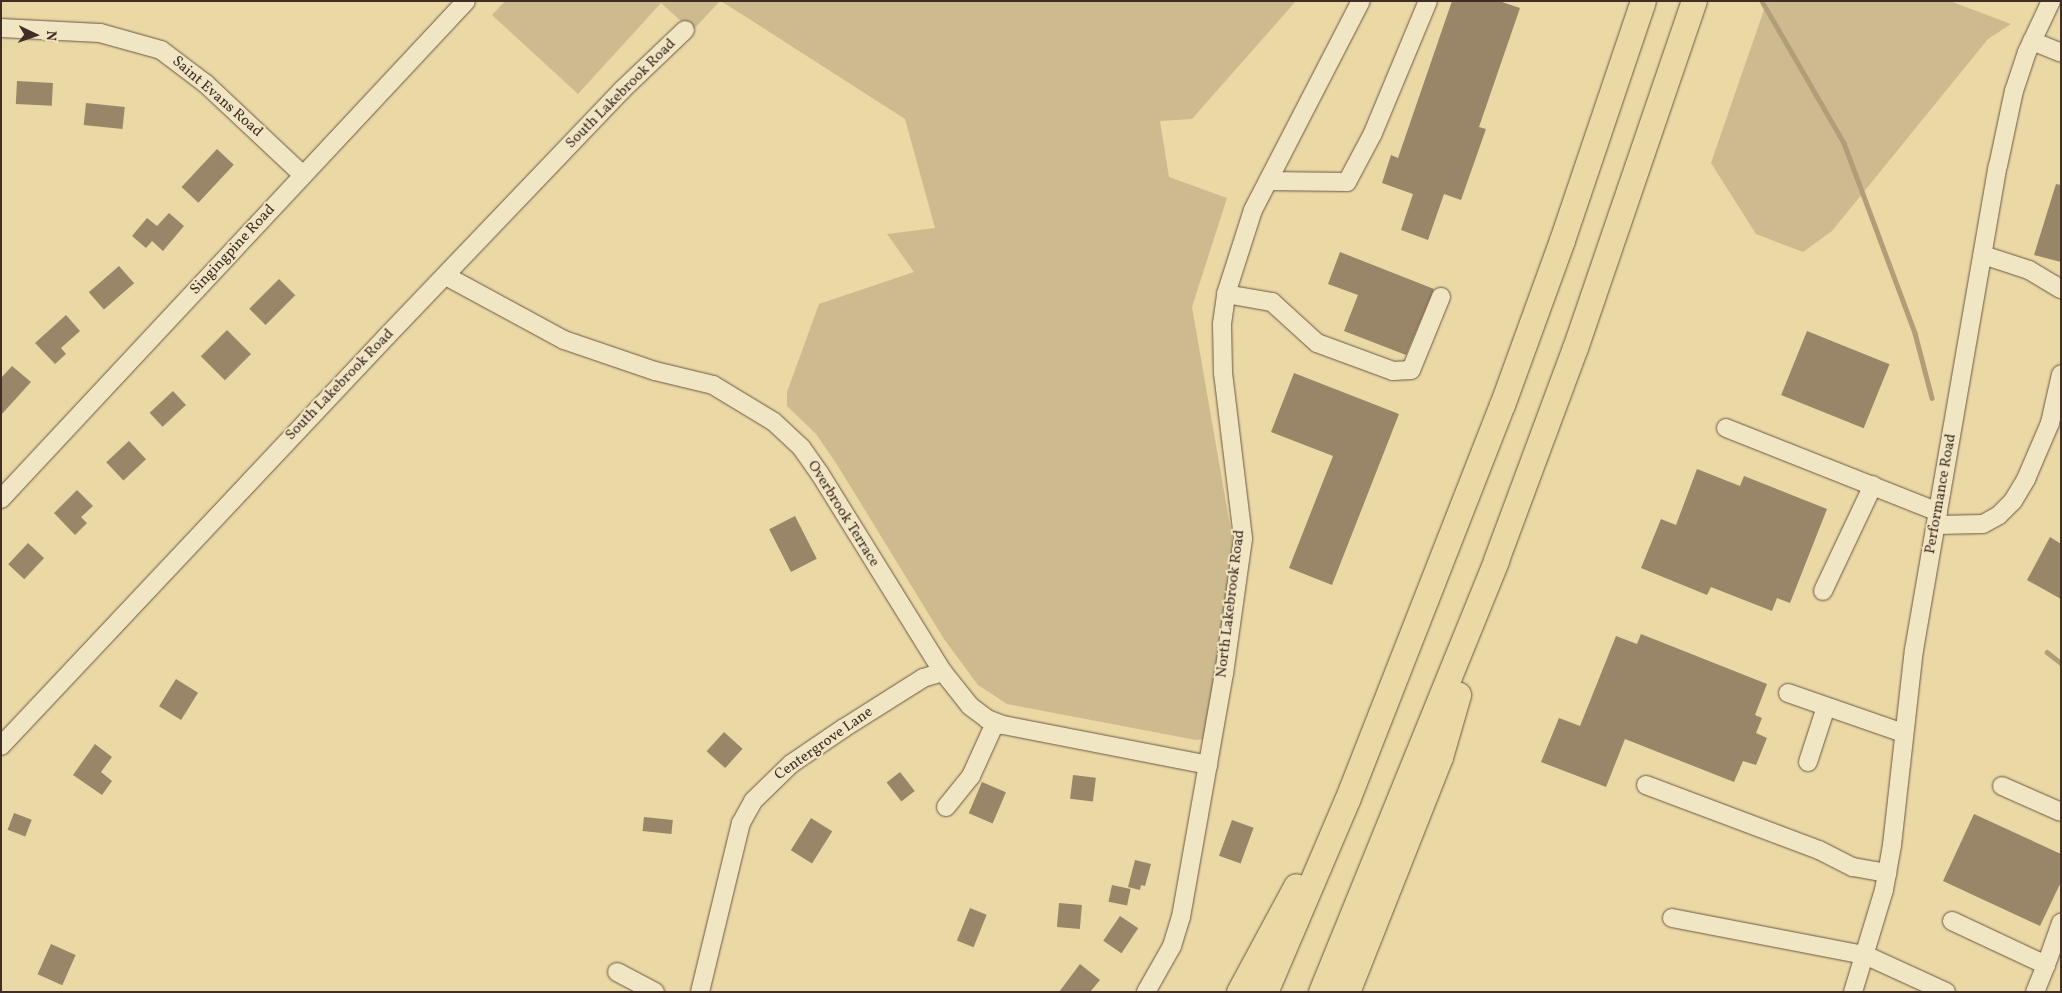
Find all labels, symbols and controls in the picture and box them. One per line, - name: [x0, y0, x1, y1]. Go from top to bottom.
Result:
- north arrow: [10, 10, 60, 60]
- text: N: [41, 30, 60, 41]
- street label: South Lakebrook Road: [562, 35, 680, 153]
- street label: Saint Evans Road: [168, 53, 266, 141]
- street label: Singingpine Road: [187, 201, 279, 299]
- street label: South Lakebrook Road: [282, 325, 398, 445]
- street label: Performance Road: [1922, 433, 1960, 555]
- street label: Overbrook Terrace: [803, 457, 883, 571]
- street label: North Lakebrook Road: [1213, 529, 1249, 679]
- street label: Centergrove Lane: [771, 703, 877, 785]

